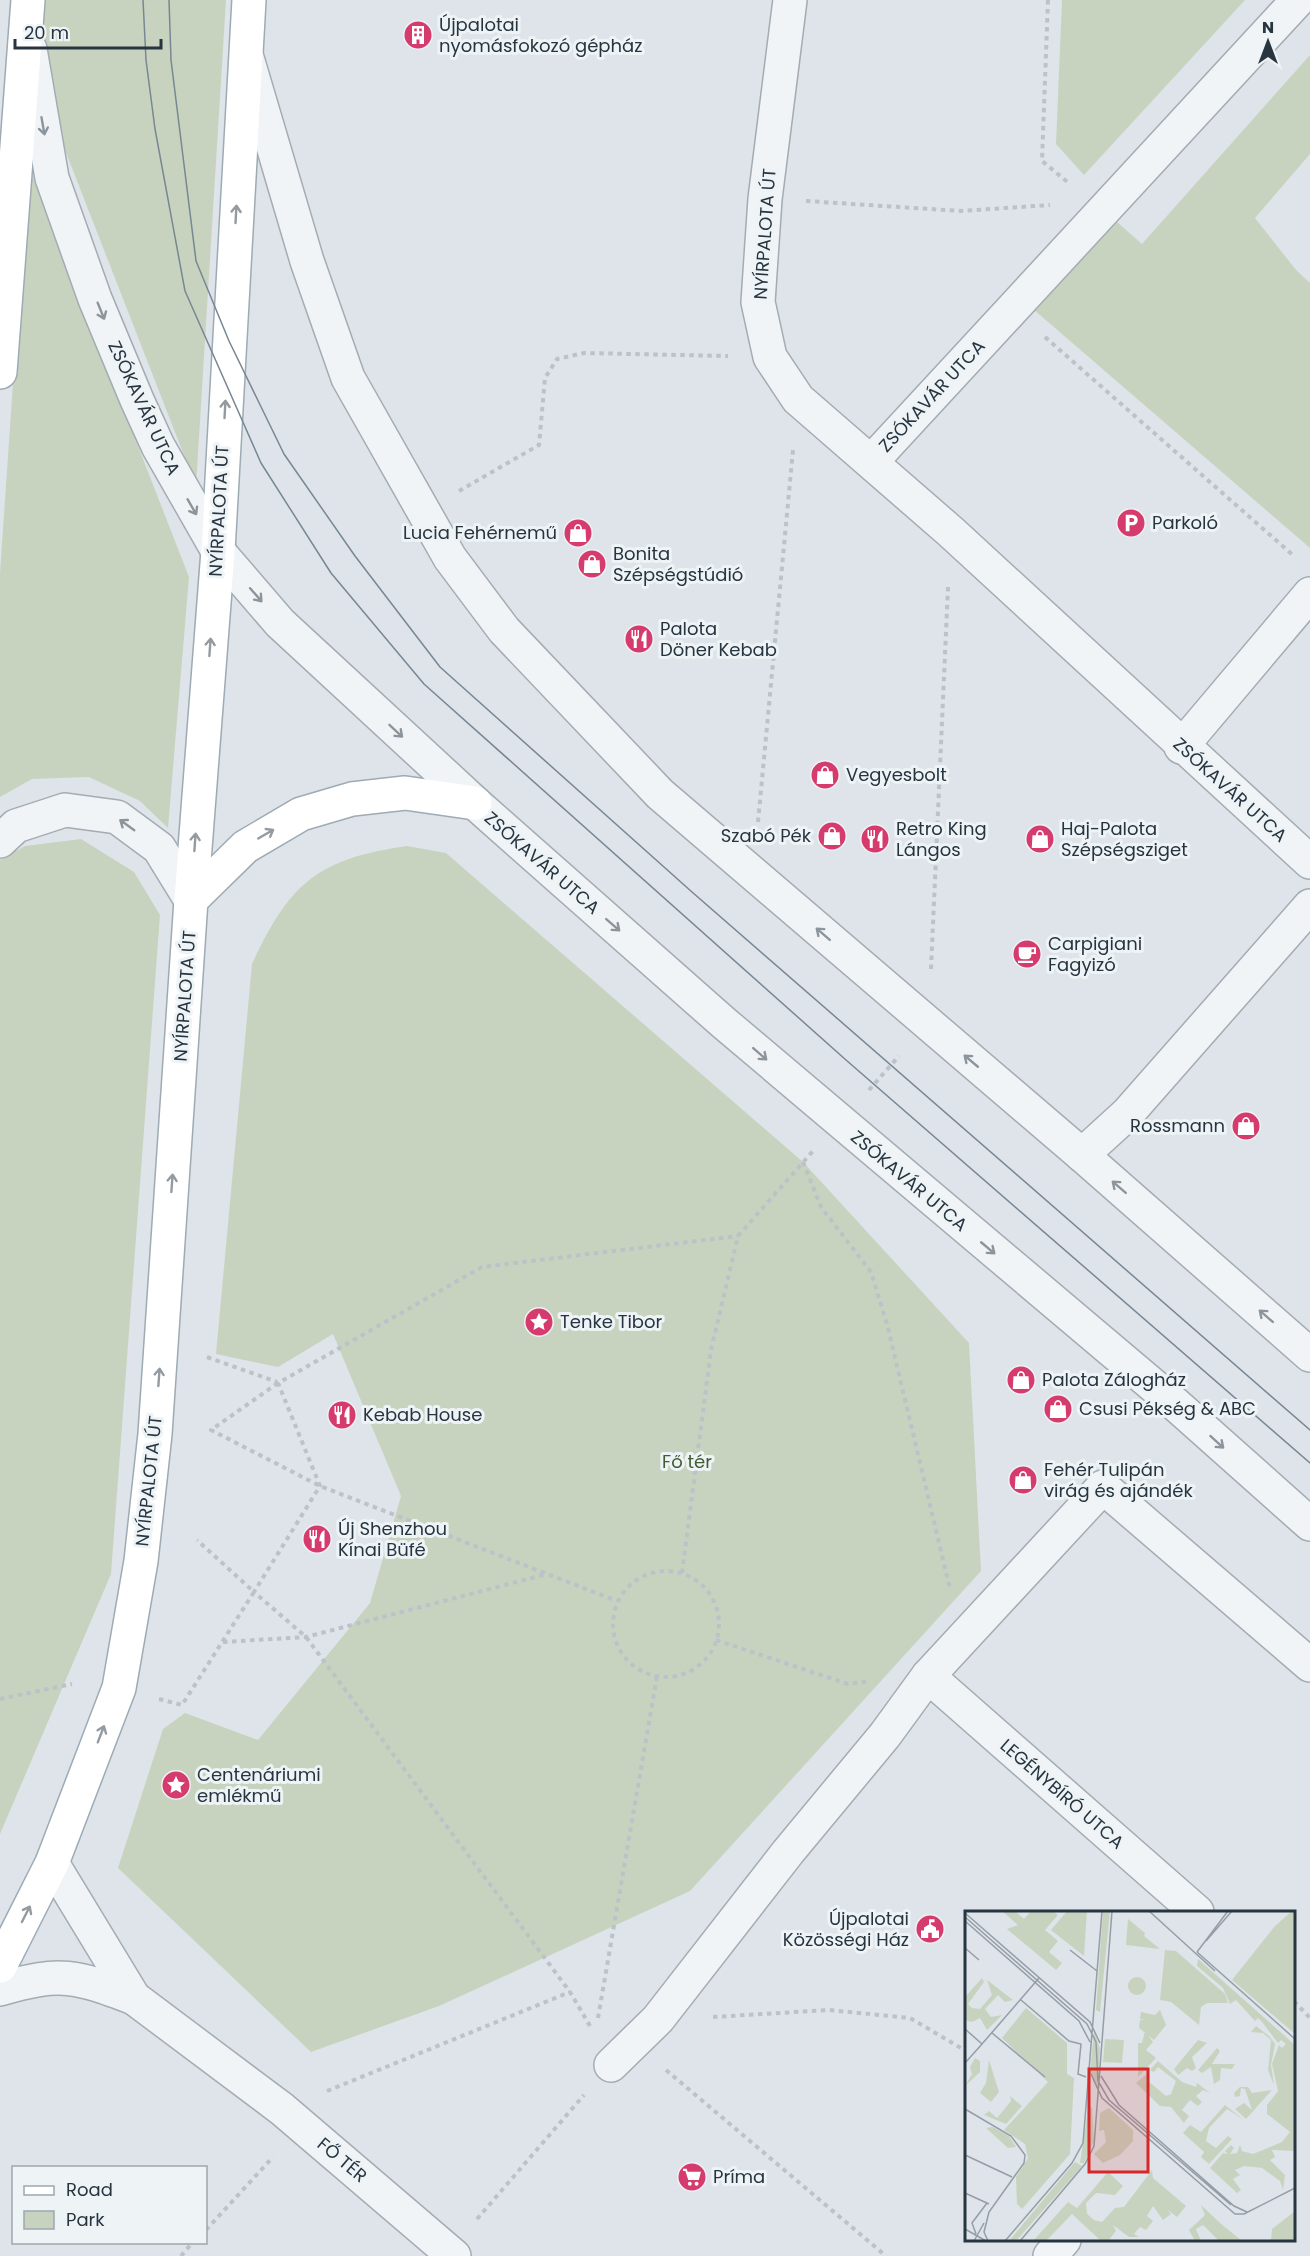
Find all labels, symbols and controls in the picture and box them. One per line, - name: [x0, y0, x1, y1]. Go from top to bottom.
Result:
- scale bar: [15, 12, 160, 50]
- place label: Újpalotai nyomásfokozó gépház: [439, 12, 642, 58]
- north arrow: [1238, 12, 1298, 72]
- text: N: [1262, 16, 1274, 39]
- building icon: Újpalotai nyomásfokozó gépház: [402, 19, 434, 51]
- text: 20 m: [24, 20, 69, 45]
- one-way arrow: [38, 115, 49, 135]
- street label: NYÍRPALOTA ÚT: [747, 167, 782, 300]
- one-way arrow: [231, 205, 242, 225]
- one-way arrow: [96, 302, 107, 320]
- street label: ZSÓKAVÁR UTCA: [873, 334, 990, 457]
- street label: ZSÓKAVÁR UTCA: [102, 337, 186, 479]
- one-way arrow: [220, 399, 231, 419]
- street label: NYÍRPALOTA ÚT: [203, 444, 234, 577]
- one-way arrow: [187, 497, 198, 515]
- parking icon: Parkoló: [1115, 507, 1147, 539]
- place label: Parkoló: [1152, 510, 1218, 535]
- shop icon: Lucia Fehérnemű: [562, 517, 594, 549]
- place label: Lucia Fehérnemű: [403, 520, 557, 545]
- place label: Bonita Szépségstúdió: [613, 541, 743, 587]
- shop icon: Bonita Szépségstúdió: [576, 548, 608, 580]
- one-way arrow: [249, 587, 263, 602]
- place label: Palota Döner Kebab: [660, 616, 777, 662]
- restaurant icon: Palota Döner Kebab: [623, 623, 655, 655]
- one-way arrow: [205, 638, 216, 658]
- one-way arrow: [389, 723, 404, 738]
- street label: ZSÓKAVÁR UTCA: [1168, 732, 1293, 848]
- shop icon: Vegyesbolt: [809, 759, 841, 791]
- place label: Vegyesbolt: [846, 762, 947, 787]
- street label: ZSÓKAVÁR UTCA: [479, 806, 605, 920]
- place label: Retro King Lángos: [896, 816, 987, 862]
- place label: Haj-Palota Szépségsziget: [1061, 816, 1188, 862]
- one-way arrow: [120, 818, 136, 831]
- shop icon: Szabó Pék: [816, 820, 848, 852]
- place label: Szabó Pék: [721, 823, 812, 848]
- restaurant icon: Retro King Lángos: [859, 823, 891, 855]
- shop icon: Haj-Palota Szépségsziget: [1024, 823, 1056, 855]
- one-way arrow: [257, 828, 274, 840]
- one-way arrow: [190, 832, 201, 852]
- one-way arrow: [605, 918, 620, 932]
- one-way arrow: [815, 927, 831, 940]
- street label: NYÍRPALOTA ÚT: [167, 929, 202, 1062]
- place label: Carpigiani Fagyizó: [1048, 931, 1142, 977]
- cafe icon: Carpigiani Fagyizó: [1011, 938, 1043, 970]
- one-way arrow: [752, 1047, 767, 1061]
- one-way arrow: [963, 1054, 979, 1067]
- shop icon: Rossmann: [1230, 1110, 1262, 1142]
- place label: Rossmann: [1130, 1113, 1225, 1138]
- street label: ZSÓKAVÁR UTCA: [846, 1124, 973, 1237]
- one-way arrow: [167, 1173, 178, 1193]
- one-way arrow: [1111, 1181, 1127, 1194]
- one-way arrow: [980, 1241, 996, 1254]
- place icon: Tenke Tibor: [523, 1306, 555, 1338]
- place label: Tenke Tibor: [560, 1309, 663, 1334]
- one-way arrow: [1259, 1309, 1274, 1323]
- shop icon: Palota Zálogház: [1005, 1364, 1037, 1396]
- place label: Palota Zálogház: [1042, 1367, 1186, 1392]
- one-way arrow: [154, 1368, 165, 1388]
- shop icon: Csusi Pékség & ABC: [1042, 1393, 1074, 1425]
- place label: Csusi Pékség & ABC: [1079, 1396, 1256, 1421]
- restaurant icon: Kebab House: [326, 1399, 358, 1431]
- place label: Kebab House: [363, 1402, 482, 1427]
- street label: NYÍRPALOTA ÚT: [129, 1414, 168, 1548]
- one-way arrow: [1209, 1435, 1224, 1449]
- park label: Fő tér: [662, 1449, 712, 1474]
- place label: Fehér Tulipán virág és ajándék: [1044, 1457, 1193, 1503]
- shop icon: Fehér Tulipán virág és ajándék: [1007, 1464, 1039, 1496]
- place label: Új Shenzhou Kínai Büfé: [338, 1516, 447, 1562]
- restaurant icon: Új Shenzhou Kínai Büfé: [301, 1523, 333, 1555]
- one-way arrow: [96, 1725, 107, 1744]
- street label: LEGÉNYBÍRÓ UTCA: [995, 1733, 1130, 1854]
- place label: Centenáriumi emlékmű: [197, 1762, 321, 1808]
- place icon: Centenáriumi emlékmű: [160, 1769, 192, 1801]
- one-way arrow: [21, 1905, 32, 1923]
- place label: Újpalotai Közösségi Ház: [783, 1906, 909, 1952]
- inset map: [965, 1911, 1295, 2241]
- public building icon: Újpalotai Közösségi Ház: [914, 1913, 946, 1945]
- street label: FŐ TÉR: [312, 2131, 373, 2188]
- supermarket icon: Príma: [676, 2161, 708, 2193]
- place label: Príma: [713, 2164, 765, 2189]
- legend: [12, 2166, 207, 2244]
- text: Road: [66, 2177, 113, 2202]
- text: Park: [66, 2207, 105, 2232]

